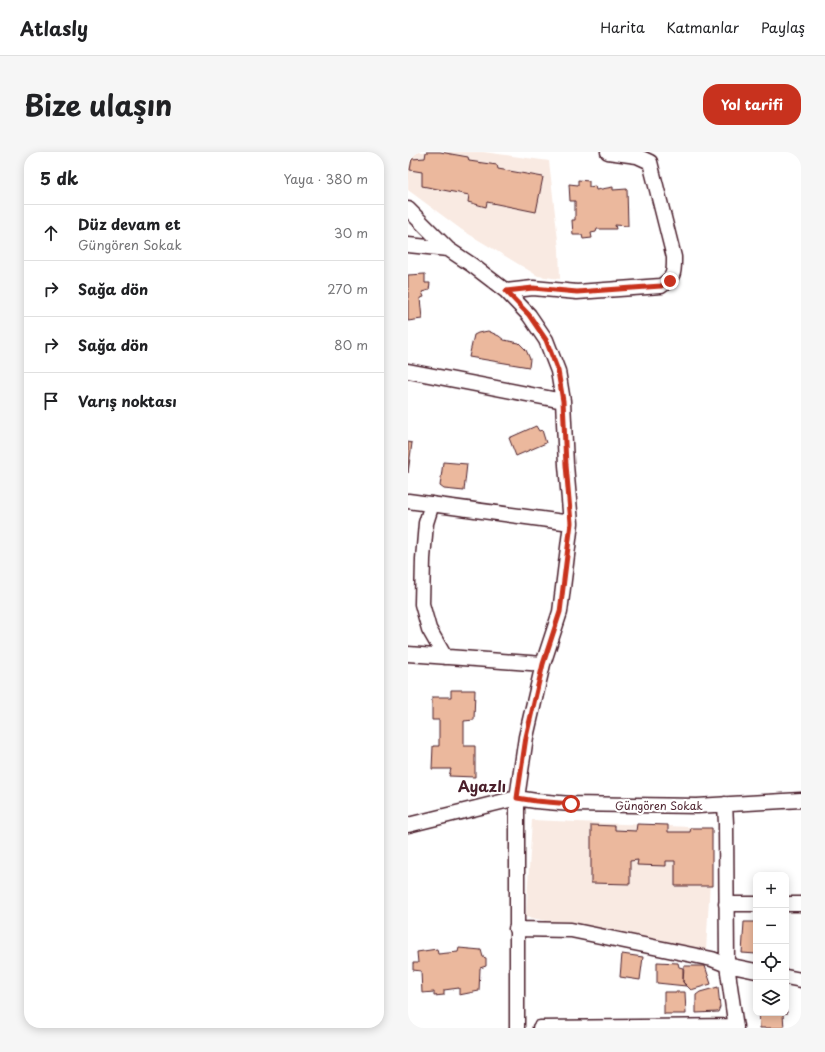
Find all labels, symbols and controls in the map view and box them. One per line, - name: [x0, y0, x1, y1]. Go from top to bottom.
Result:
- text: Atlasly: [20, 14, 88, 42]
- text: Harita: [600, 17, 645, 38]
- text: Katmanlar: [667, 17, 739, 38]
- text: Paylaş: [761, 17, 805, 38]
- text: Bize ulaşın: [24, 83, 172, 126]
- button: Yol tarifi: [703, 84, 801, 125]
- text: 5 dk: [40, 165, 78, 191]
- text: Yaya · 380 m: [283, 169, 368, 188]
- text: Düz devam et: [78, 212, 181, 235]
- icon: ahead: [40, 222, 62, 244]
- text: 30 m: [334, 223, 368, 242]
- text: Güngören Sokak: [78, 235, 182, 254]
- route end: [661, 272, 679, 290]
- text: Sağa dön: [78, 277, 148, 300]
- icon: right: [40, 278, 62, 300]
- text: 270 m: [327, 279, 368, 298]
- text: Sağa dön: [78, 333, 148, 356]
- icon: right: [40, 334, 62, 356]
- text: 80 m: [334, 335, 368, 354]
- text: Varış noktası: [78, 389, 177, 412]
- icon: arrive: [40, 390, 62, 412]
- district label: Ayazlı: [458, 774, 506, 797]
- route start: [562, 795, 580, 813]
- street label: Güngören Sokak: [615, 797, 704, 814]
- map controls: [753, 872, 789, 1016]
- button: +: [753, 872, 789, 908]
- button: −: [753, 908, 789, 944]
- button: locate: [753, 944, 789, 980]
- button: layers: [753, 980, 789, 1016]

